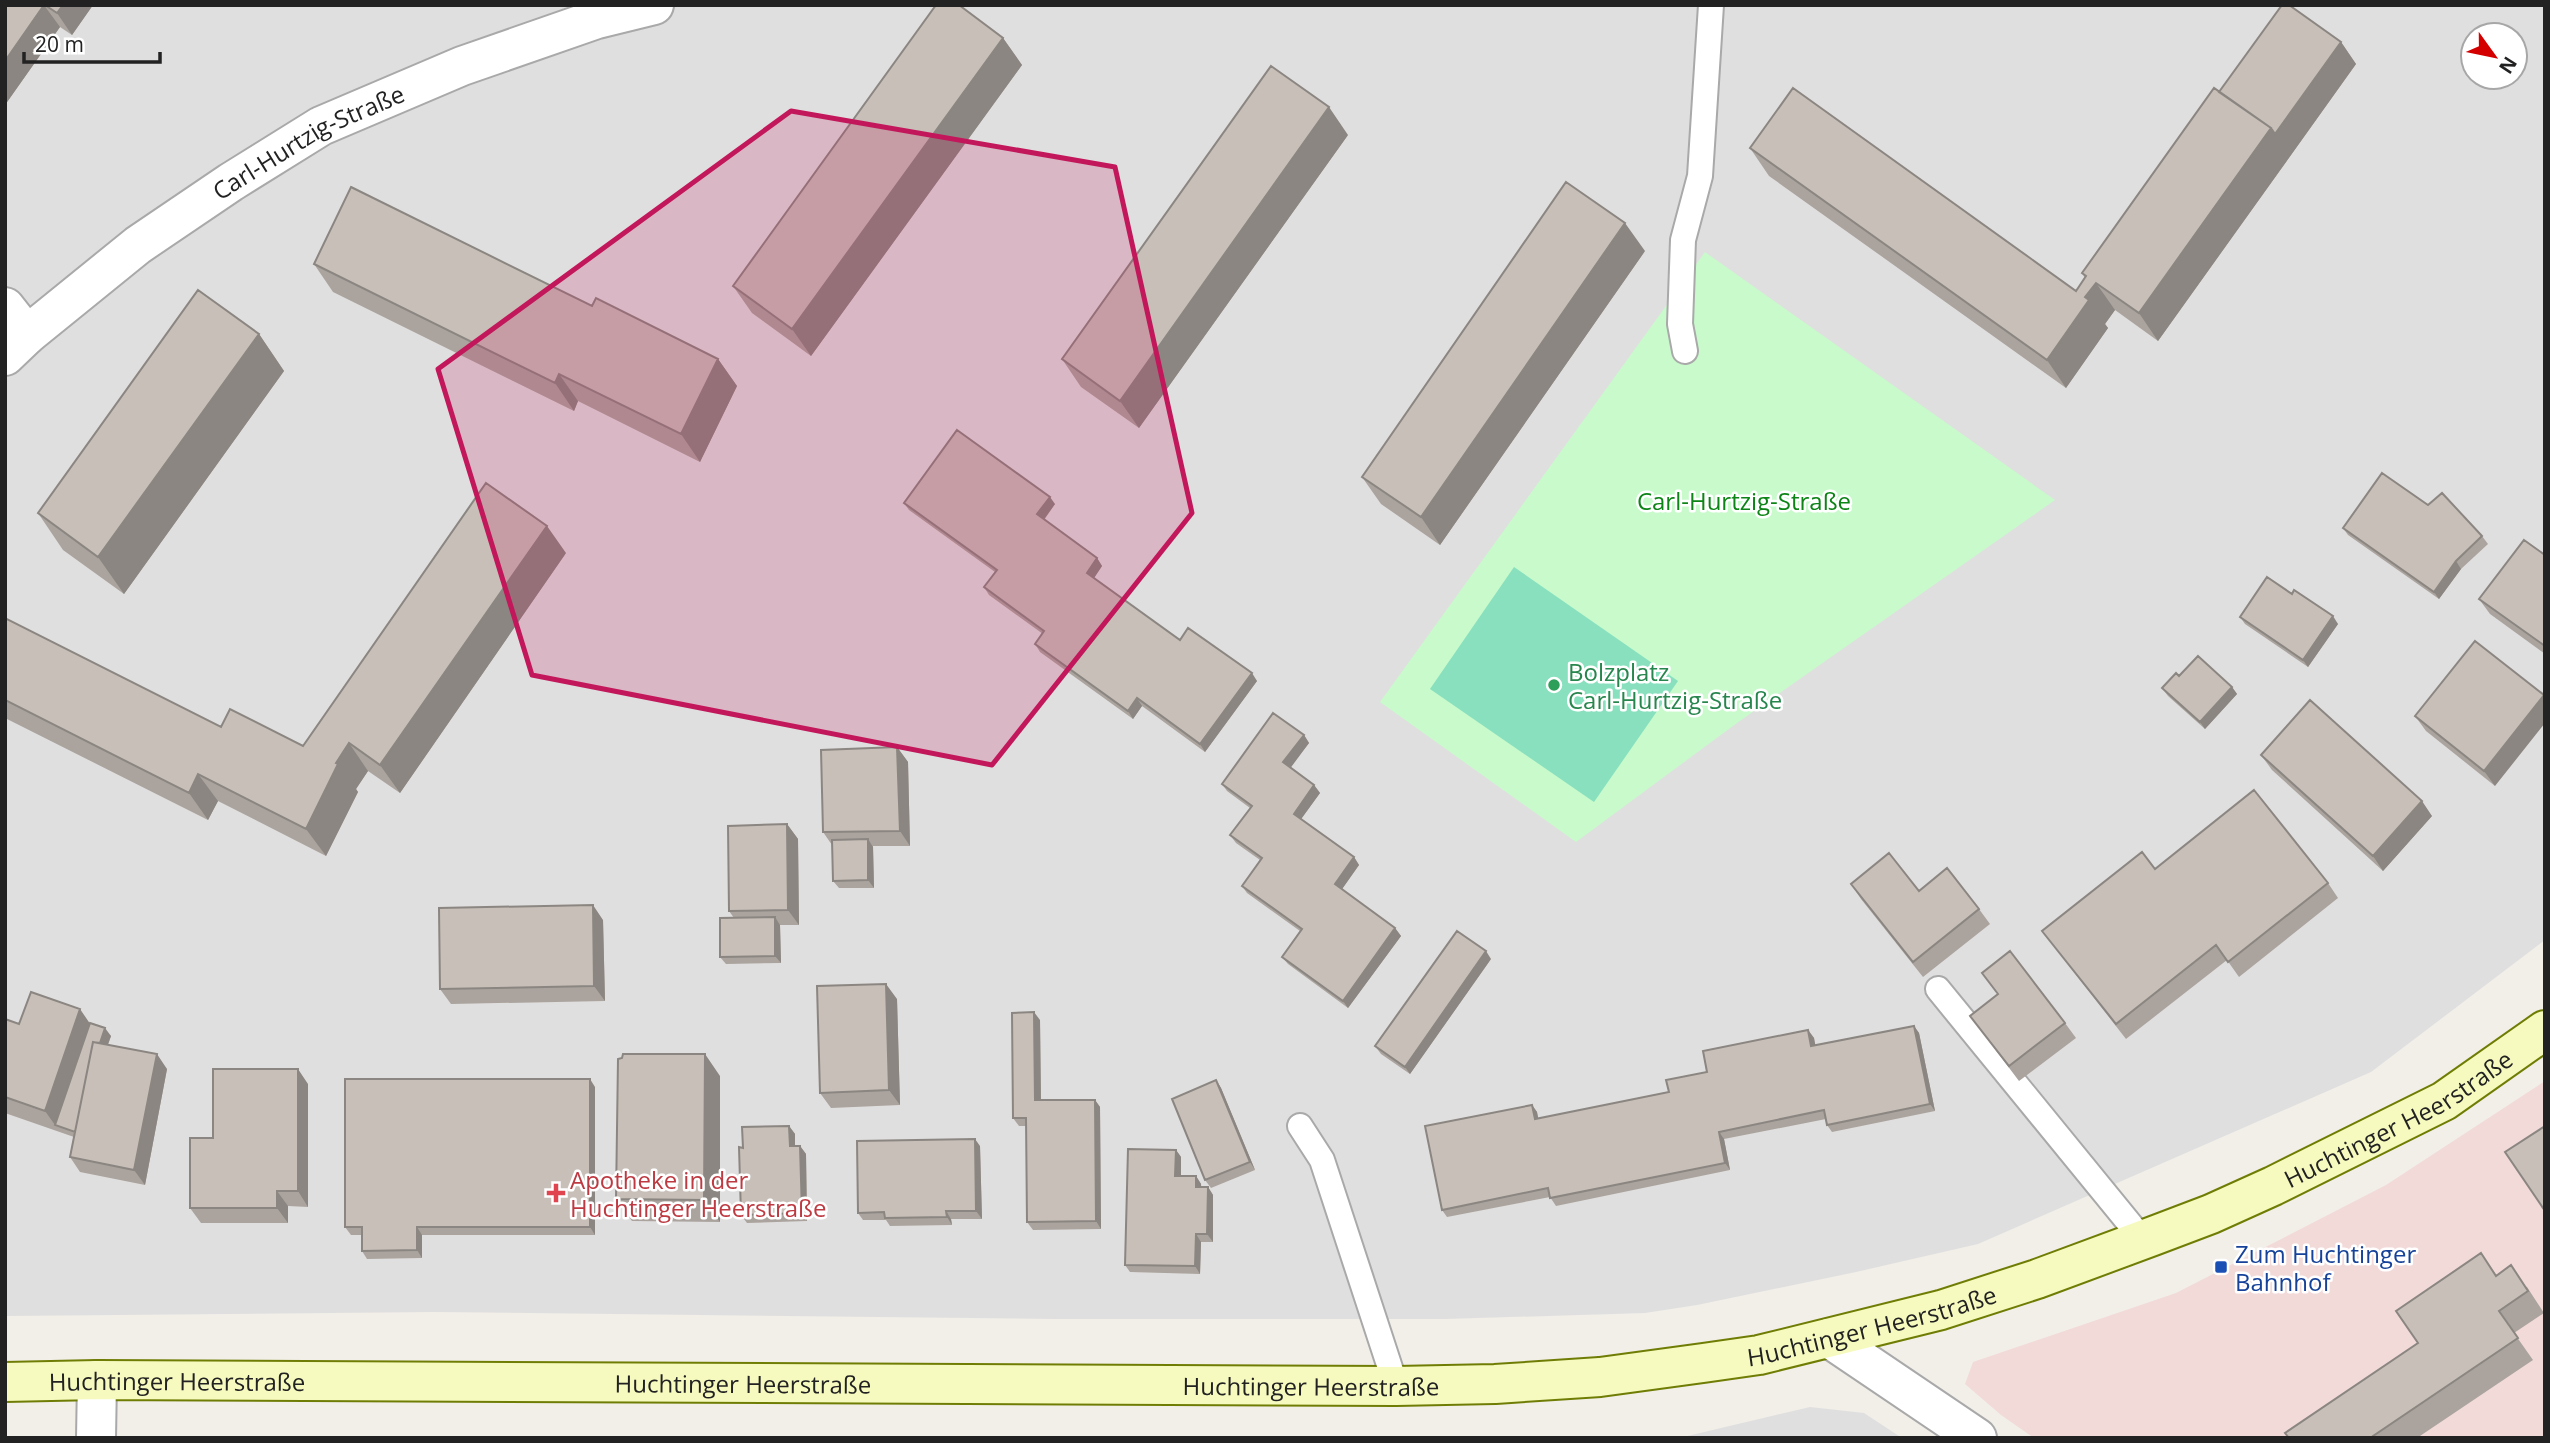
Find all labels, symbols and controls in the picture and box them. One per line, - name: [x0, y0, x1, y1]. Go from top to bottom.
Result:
- scale bar: [24, 21, 161, 65]
- north arrow: [2459, 21, 2529, 91]
- text: 20 m: [35, 30, 84, 58]
- text: N: [2493, 52, 2523, 79]
- street label: Carl-Hurtzig-Straße: [205, 76, 409, 207]
- park label: Carl-Hurtzig-Straße: [1637, 484, 1851, 517]
- place label: Bolzplatz Carl-Hurtzig-Straße: [1568, 655, 1782, 716]
- marker: Bolzplatz Carl-Hurtzig-Straße: [1546, 677, 1562, 693]
- street label: Huchtinger Heerstraße: [2278, 1042, 2518, 1195]
- place label: Apotheke in der Huchtinger Heerstraße: [570, 1163, 827, 1224]
- marker: Apotheke in der Huchtinger Heerstraße: [548, 1185, 564, 1201]
- place label: Zum Huchtinger Bahnhof: [2235, 1237, 2416, 1298]
- marker: Zum Huchtinger Bahnhof: [2213, 1259, 2229, 1275]
- street label: Huchtinger Heerstraße: [1745, 1277, 2000, 1373]
- street label: Huchtinger Heerstraße: [48, 1363, 305, 1398]
- street label: Huchtinger Heerstraße: [615, 1366, 871, 1400]
- street label: Huchtinger Heerstraße: [1183, 1369, 1440, 1403]

